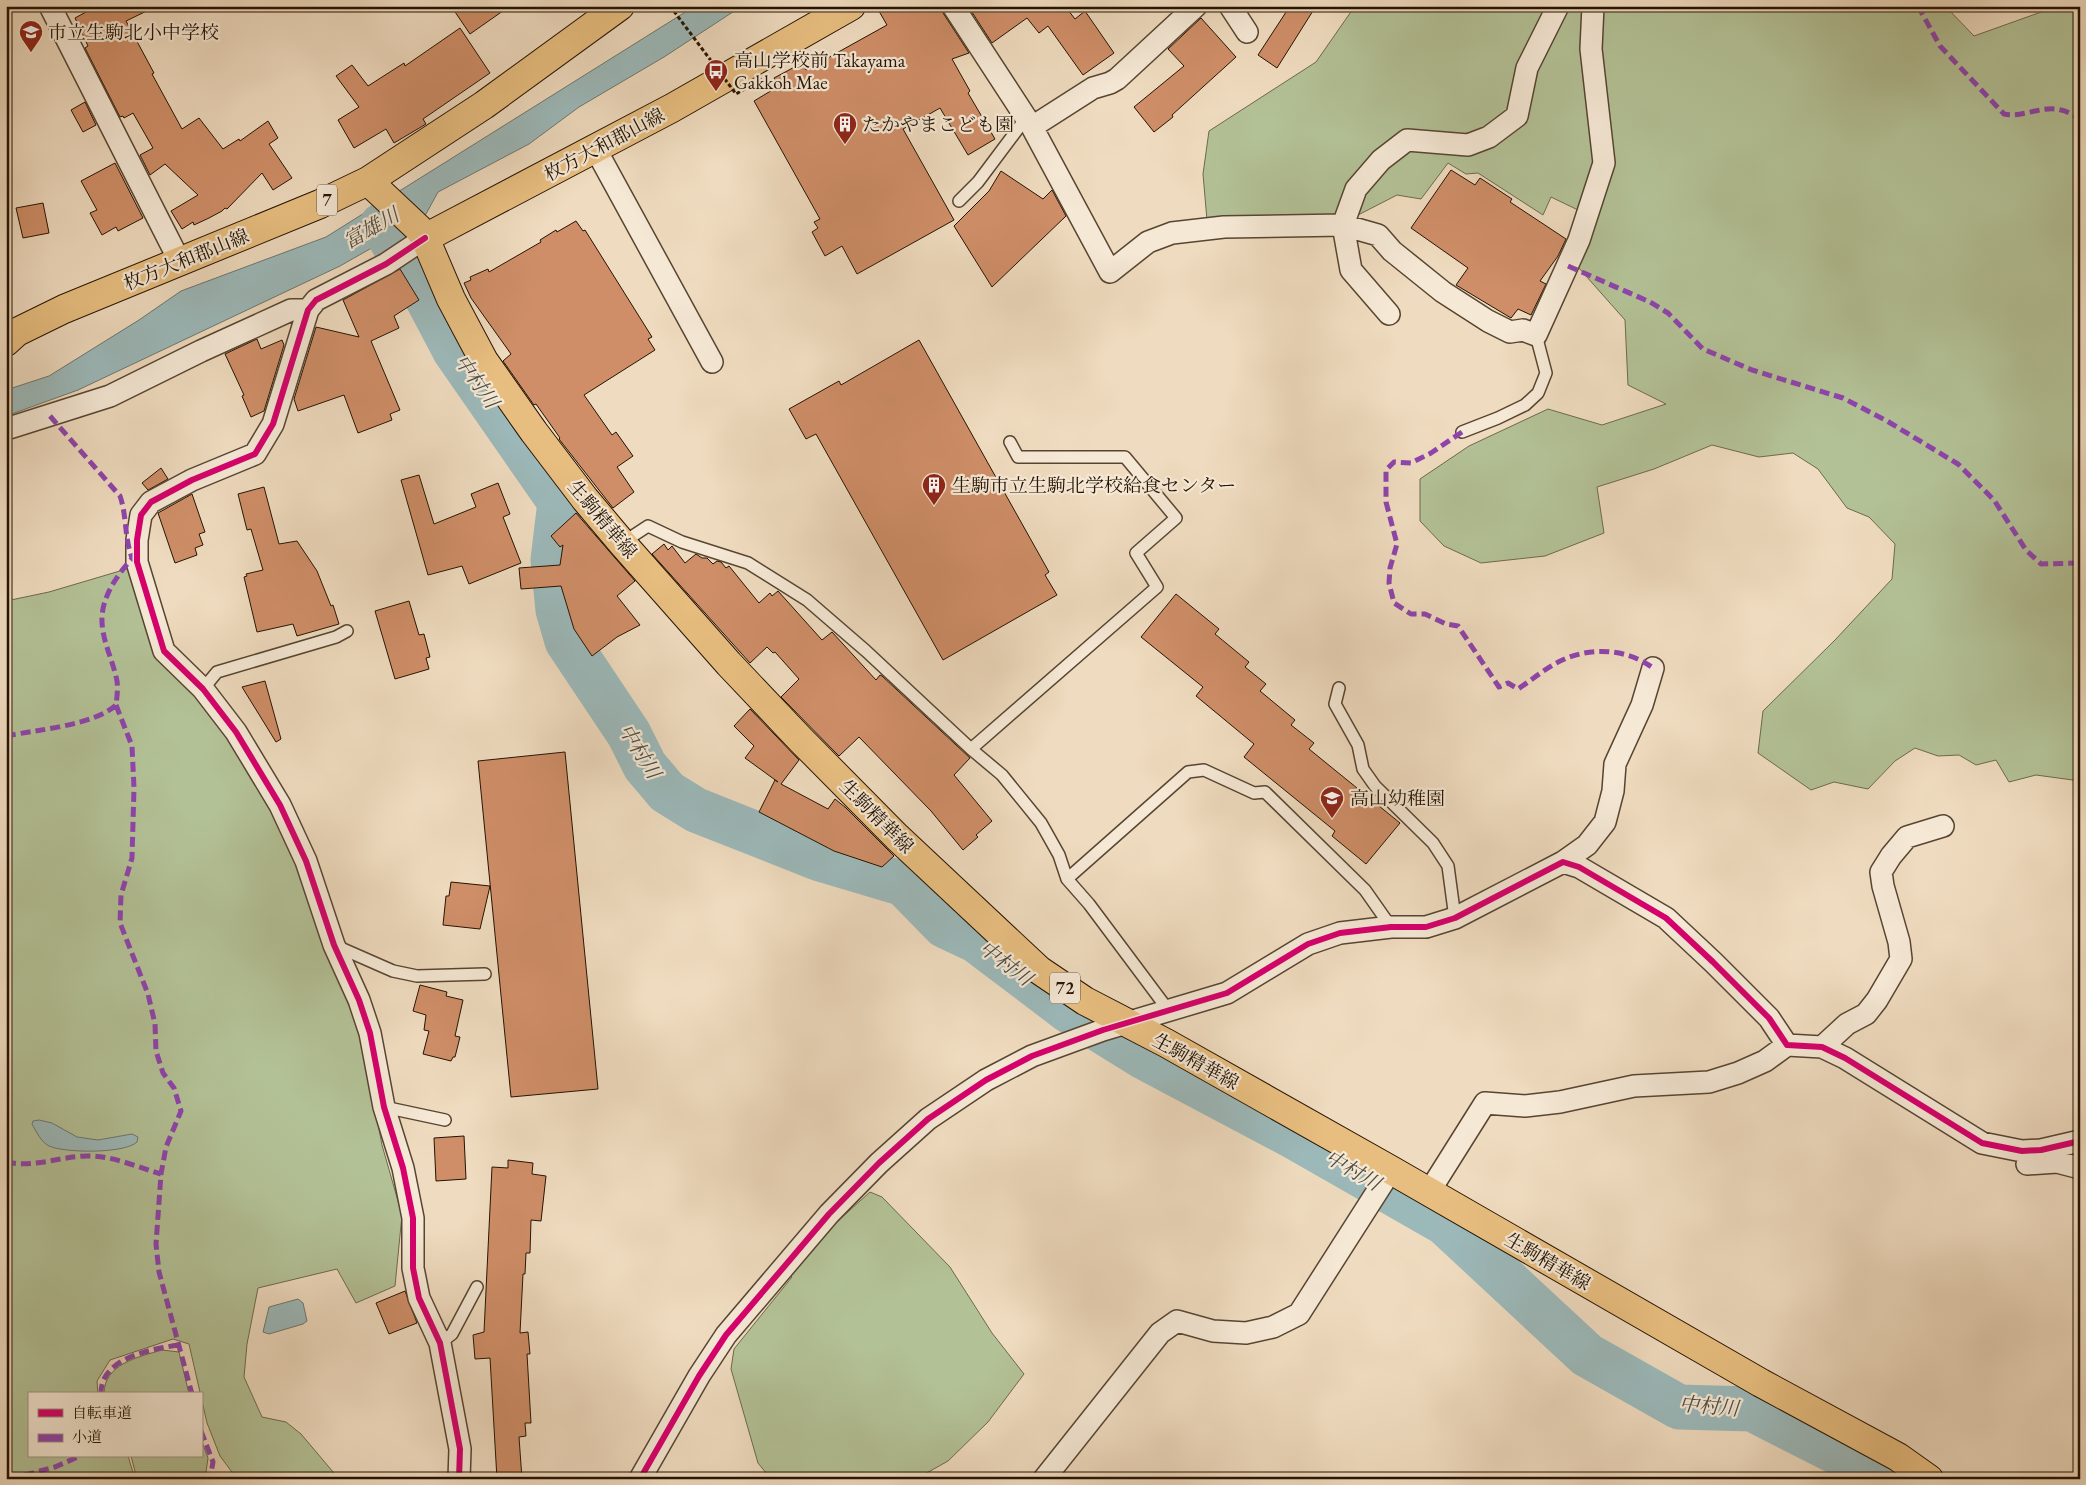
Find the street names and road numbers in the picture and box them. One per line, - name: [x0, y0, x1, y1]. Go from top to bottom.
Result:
- street label: 枚方大和郡山線: [540, 102, 669, 187]
- road number: 7: [317, 184, 337, 216]
- street label: 枚方大和郡山線: [120, 223, 253, 296]
- street label: 生駒精華線: [563, 475, 643, 564]
- street label: 生駒精華線: [834, 774, 919, 859]
- road number: 72: [1050, 972, 1080, 1004]
- street label: 生駒精華線: [1148, 1027, 1243, 1095]
- street label: 生駒精華線: [1500, 1227, 1595, 1296]

